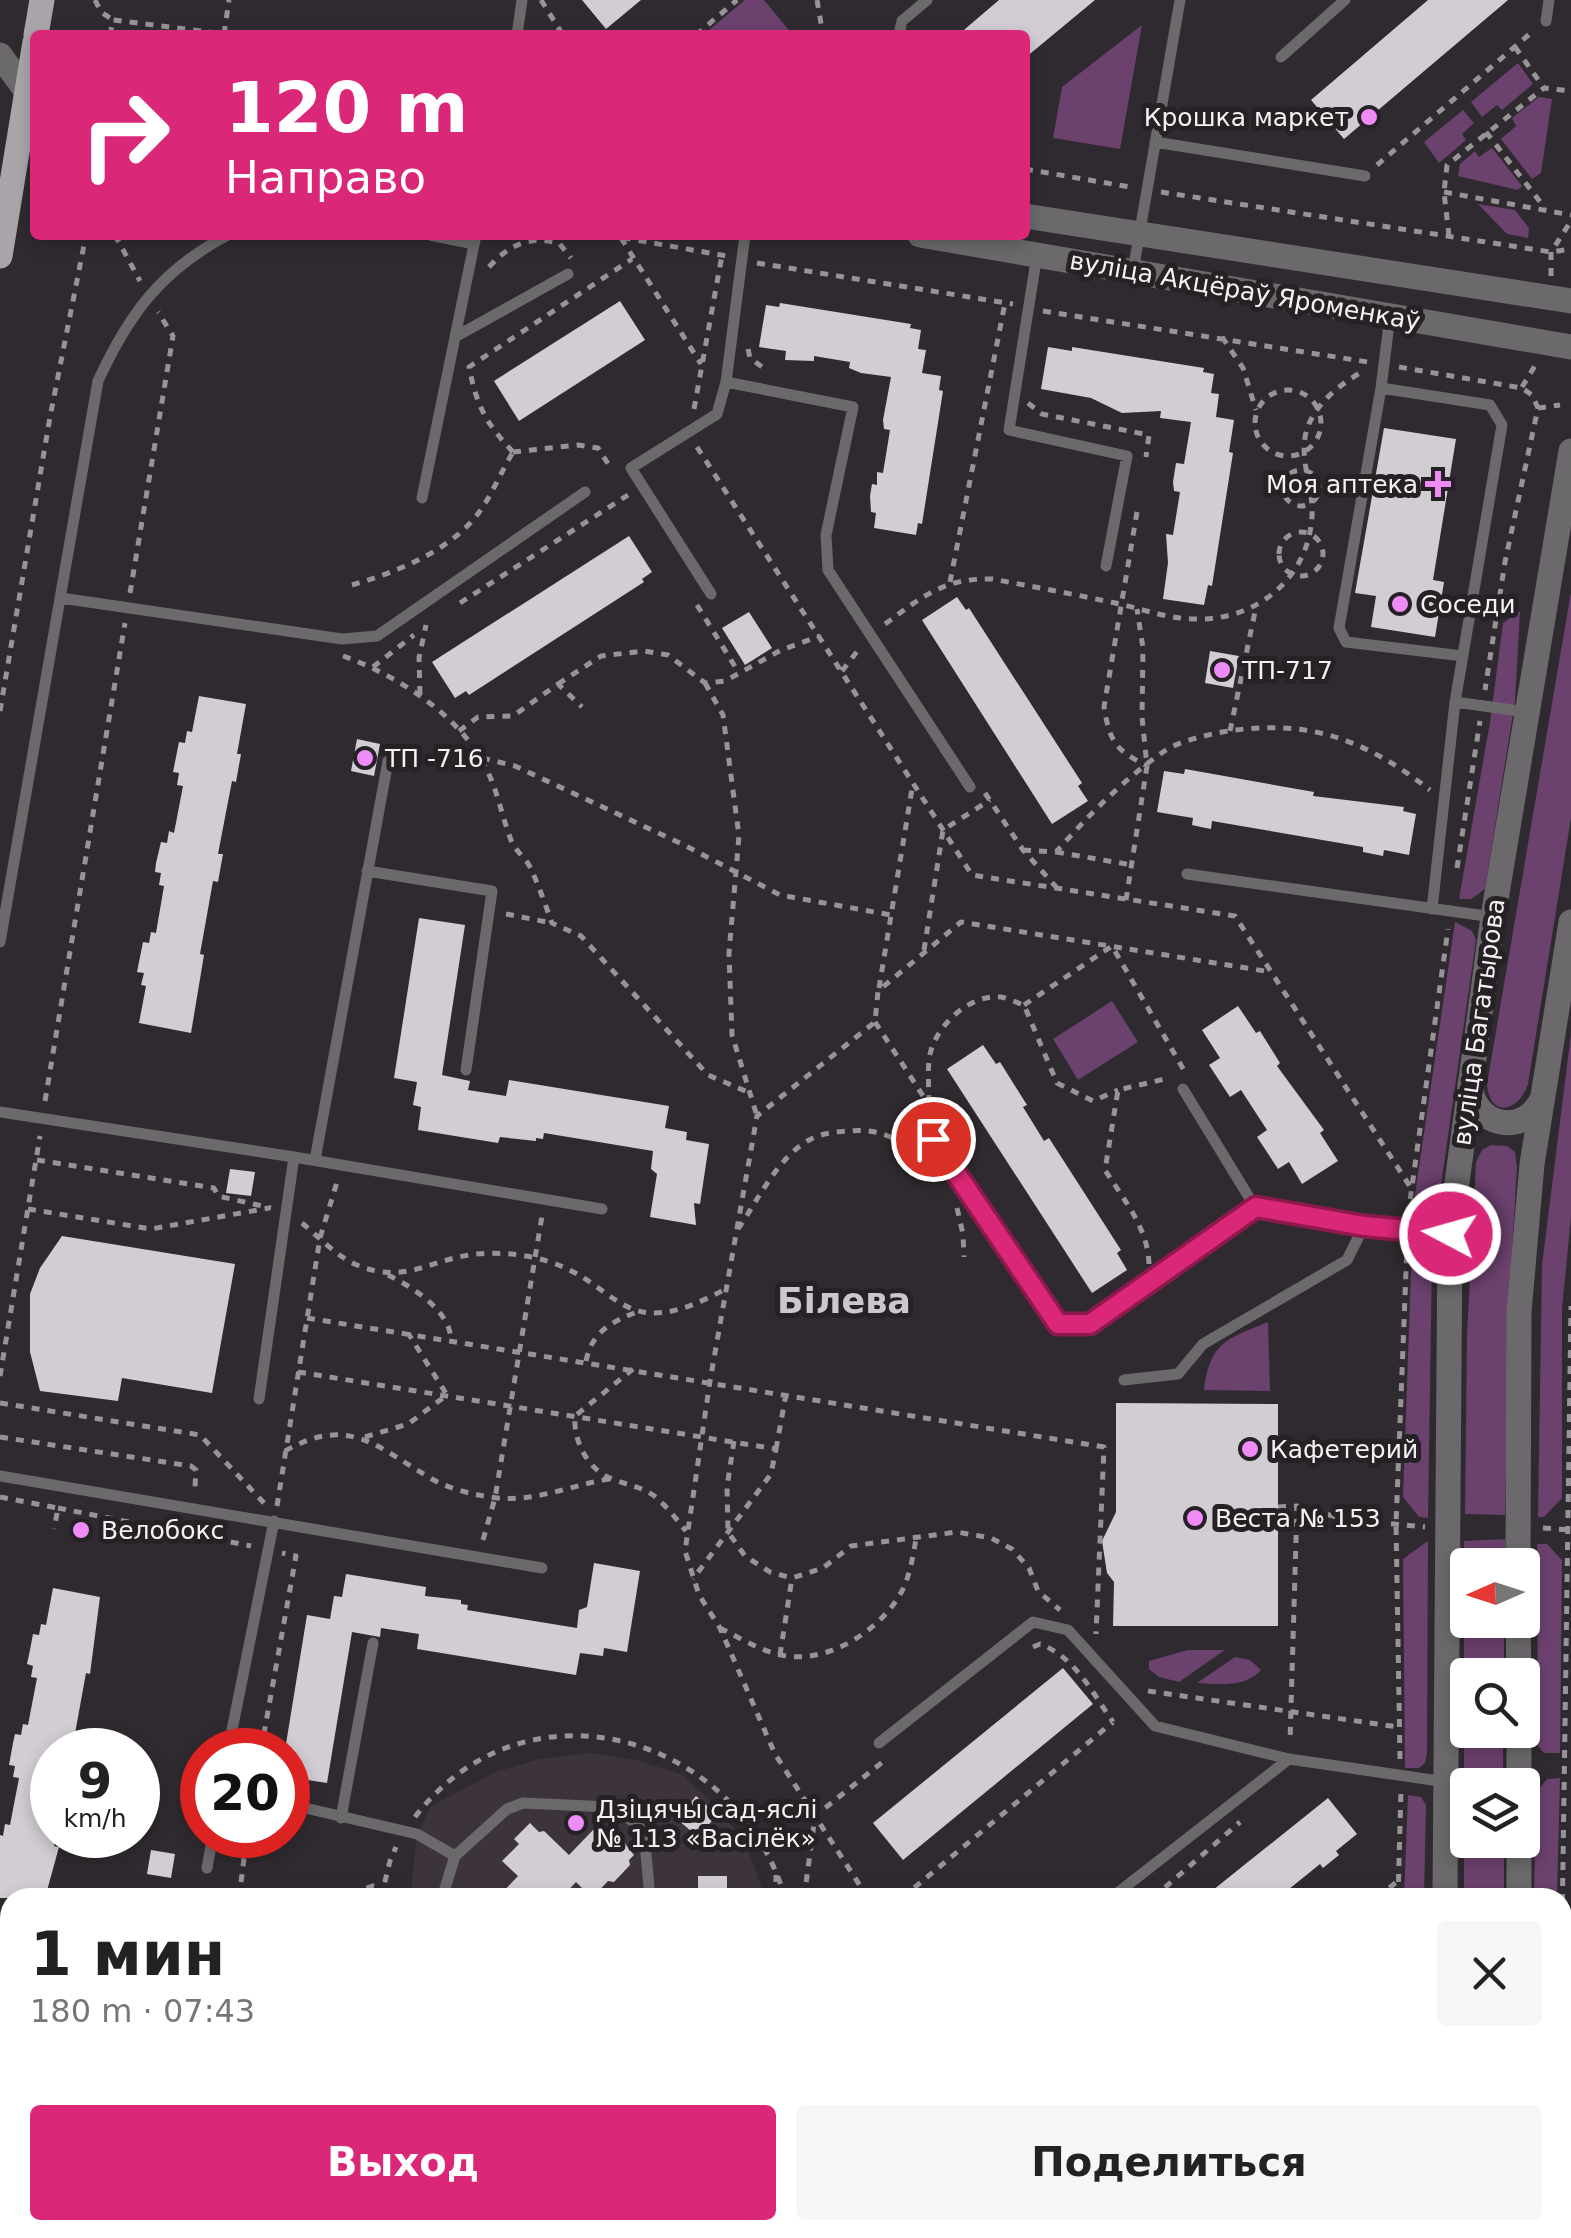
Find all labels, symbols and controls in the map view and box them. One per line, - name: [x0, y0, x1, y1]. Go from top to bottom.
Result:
- text: 120 m: [225, 67, 468, 149]
- icon: right: [60, 70, 190, 200]
- place label: Крошка маркет: [1144, 103, 1349, 132]
- marker: Крошка маркет: [1358, 106, 1380, 128]
- text: Направо: [225, 151, 426, 204]
- street label: вуліца Акцёраў Яроменкаў: [1067, 246, 1423, 336]
- place label: Моя аптека: [1266, 470, 1418, 499]
- marker: Моя аптека: [1427, 473, 1449, 495]
- place label: Соседи: [1420, 590, 1515, 619]
- marker: Соседи: [1389, 593, 1411, 615]
- place label: ТП-717: [1241, 656, 1333, 685]
- marker: ТП-717: [1211, 659, 1233, 681]
- place label: ТП -716: [384, 744, 484, 773]
- marker: ТП -716: [354, 747, 376, 769]
- street label: вуліца Багатырова: [1447, 897, 1511, 1147]
- pin: [891, 1097, 976, 1182]
- icon: arrive: [906, 1112, 961, 1167]
- position arrow: [1398, 1182, 1502, 1286]
- district label: Білева: [777, 1281, 911, 1321]
- place label: Кафетерий: [1270, 1435, 1418, 1464]
- marker: Кафетерий: [1239, 1438, 1261, 1460]
- place label: Веста № 153: [1215, 1504, 1381, 1533]
- marker: Веста № 153: [1184, 1507, 1206, 1529]
- place label: Велобокс: [101, 1516, 224, 1545]
- marker: Велобокс: [70, 1519, 92, 1541]
- north arrow: [1450, 1548, 1540, 1638]
- map controls: [1450, 1548, 1540, 1858]
- button: search: [1450, 1658, 1540, 1748]
- speed limit sign: 20: [180, 1728, 310, 1858]
- text: 9: [78, 1752, 112, 1810]
- button: layers: [1450, 1768, 1540, 1858]
- place label: Дзіцячы сад-яслі № 113 «Васілёк»: [596, 1795, 817, 1853]
- text: km/h: [63, 1804, 127, 1833]
- marker: Дзіцячы сад-яслі № 113 «Васілёк»: [565, 1812, 587, 1834]
- text: 1 мин: [30, 1919, 225, 1989]
- button: close: [1437, 1921, 1542, 2026]
- text: 180 m · 07:43: [30, 1992, 255, 2030]
- button: Выход: [30, 2105, 776, 2220]
- button: Поделиться: [796, 2105, 1542, 2220]

